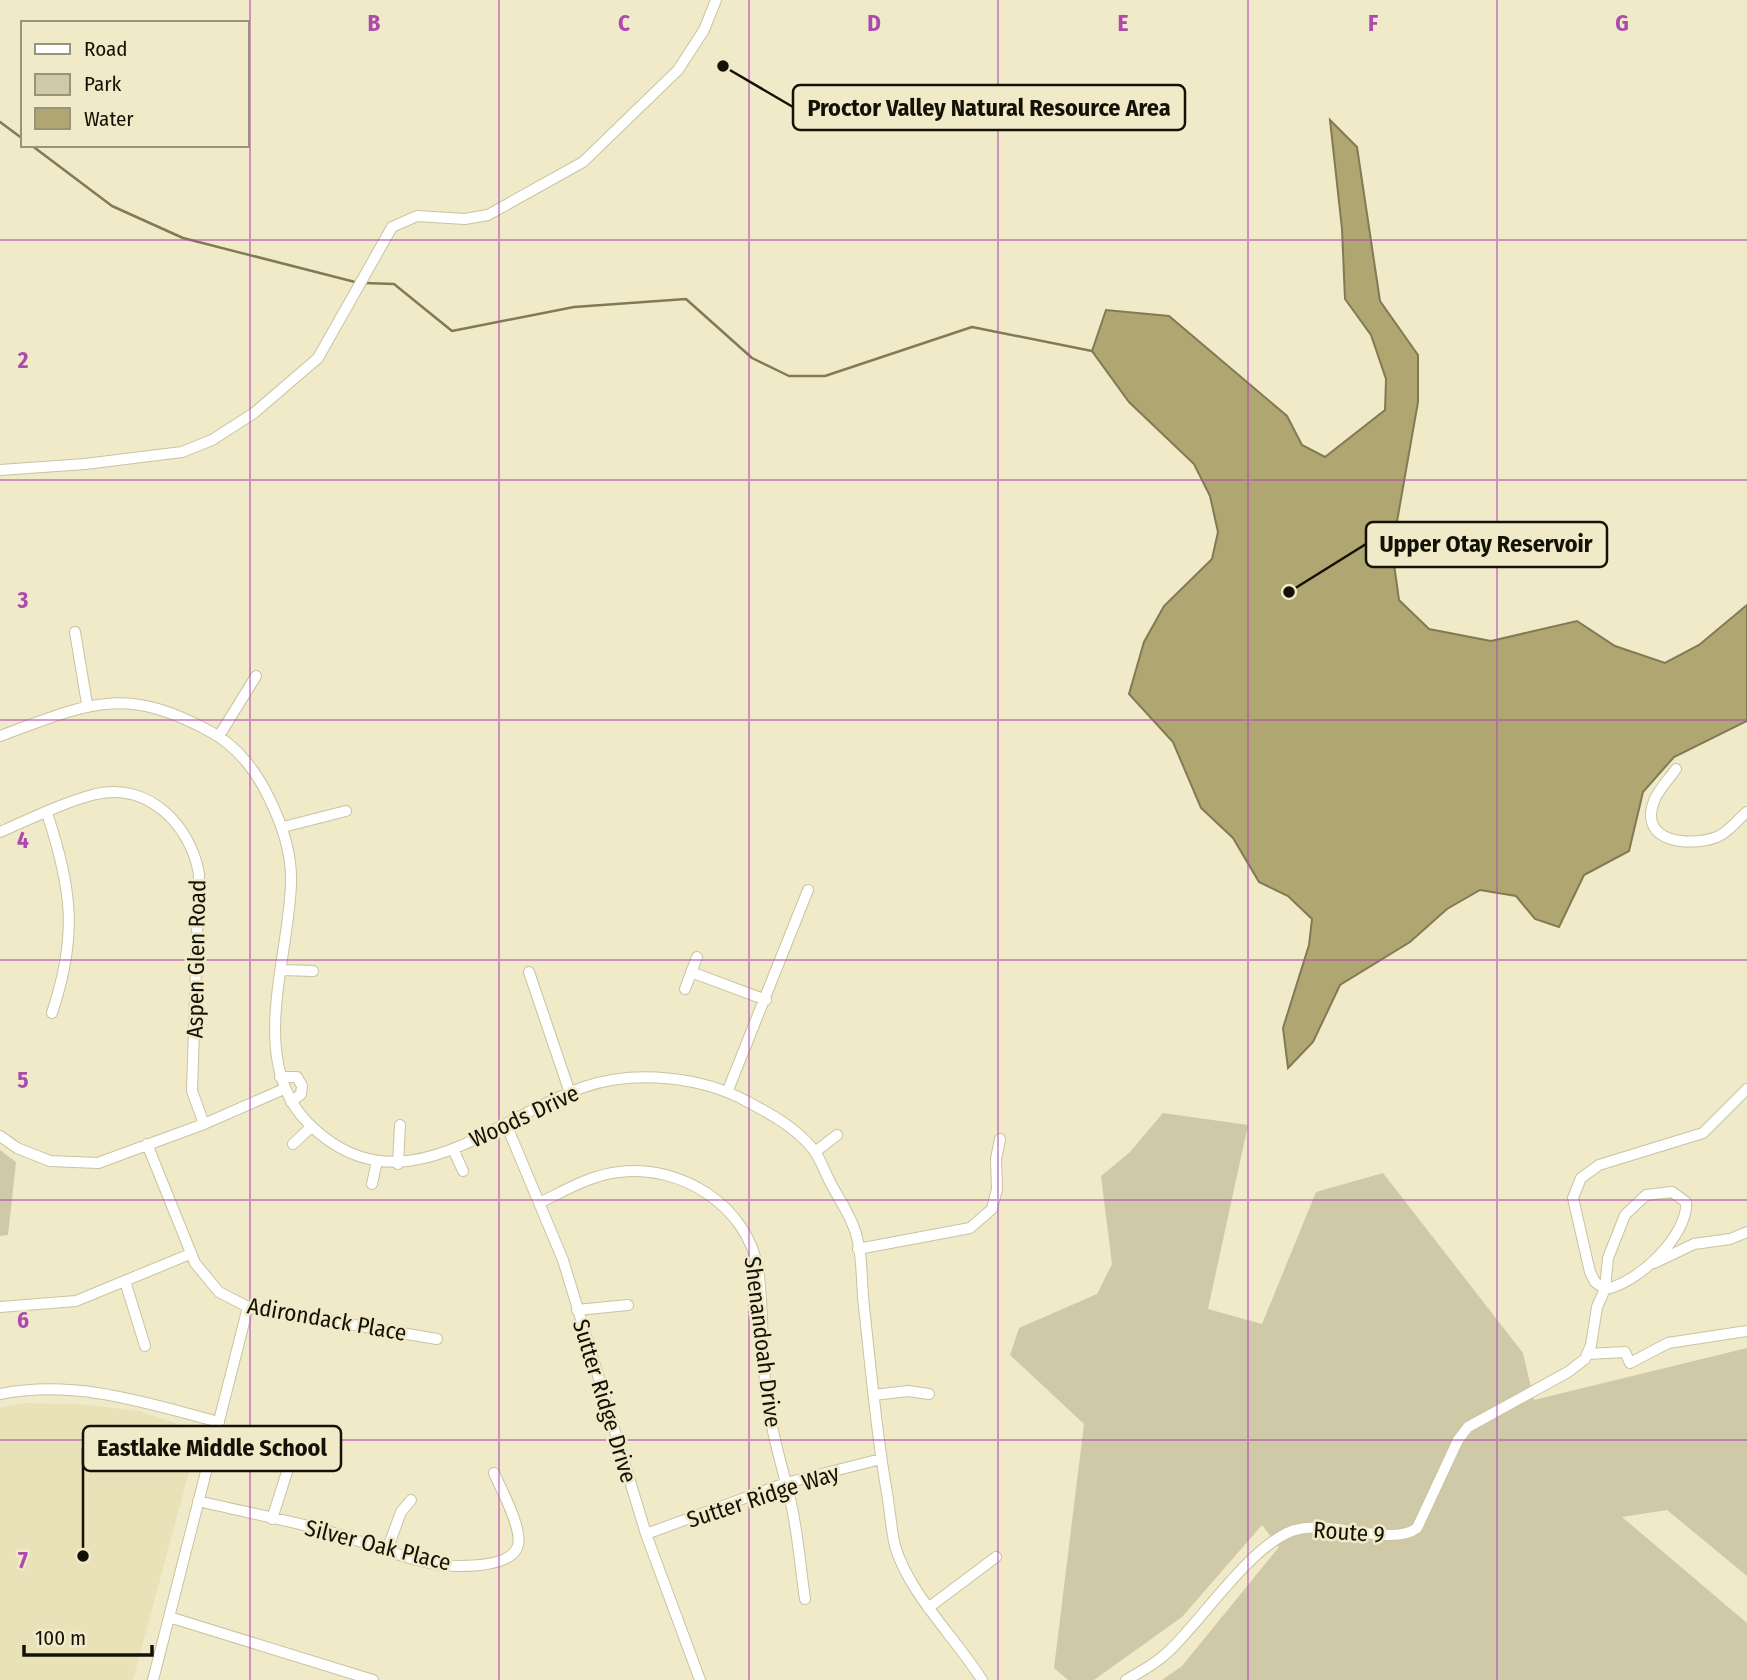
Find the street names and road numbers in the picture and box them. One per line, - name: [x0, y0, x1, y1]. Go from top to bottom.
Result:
- street label: Aspen Glen Road: [181, 879, 211, 1039]
- street label: Woods Drive: [465, 1078, 583, 1154]
- street label: Shenandoah Drive: [739, 1255, 787, 1429]
- street label: Adirondack Place: [245, 1291, 409, 1347]
- street label: Sutter Ridge Drive: [567, 1316, 643, 1486]
- street label: Sutter Ridge Way: [683, 1458, 843, 1534]
- street label: Silver Oak Place: [302, 1513, 454, 1577]
- street label: Route 9: [1312, 1516, 1386, 1548]

